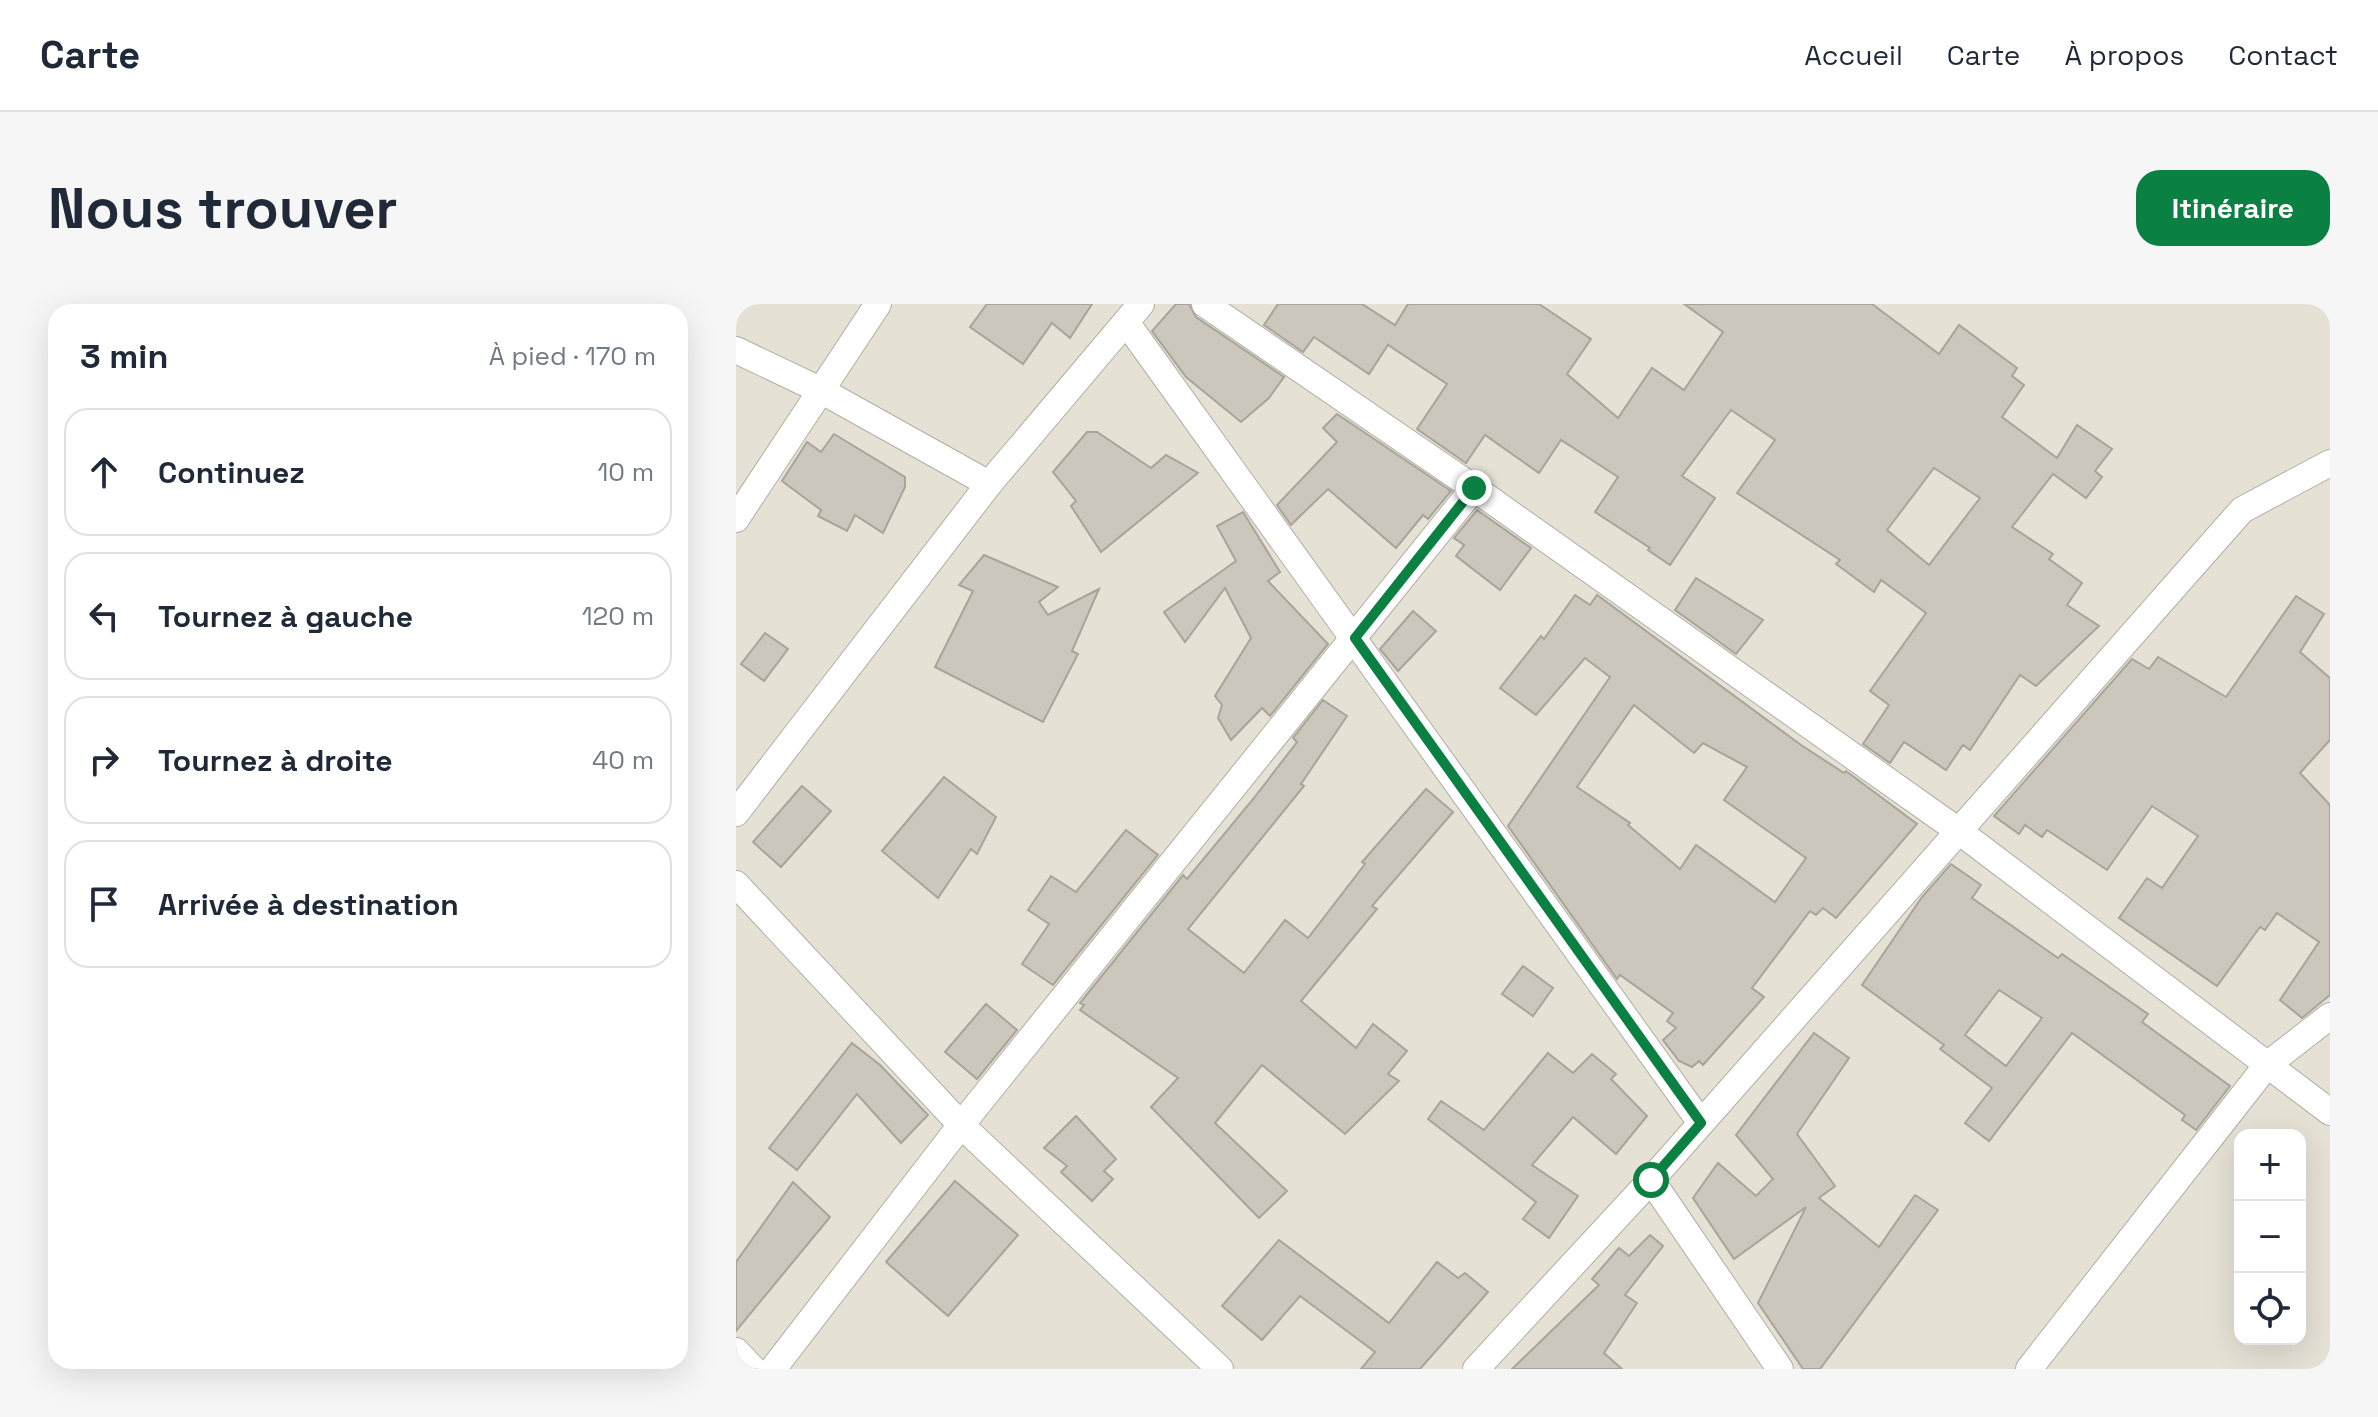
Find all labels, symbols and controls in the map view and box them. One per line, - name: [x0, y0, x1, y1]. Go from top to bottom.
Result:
- text: Carte: [40, 31, 140, 79]
- text: Accueil: [1804, 37, 1903, 73]
- text: Carte: [1947, 37, 2020, 73]
- text: À propos: [2064, 37, 2184, 73]
- text: Contact: [2228, 37, 2338, 73]
- button: Itinéraire: [2136, 170, 2330, 246]
- text: Nous trouver: [48, 173, 398, 244]
- text: 3 min: [80, 335, 168, 378]
- text: À pied · 170 m: [489, 339, 656, 373]
- icon: ahead: [82, 450, 126, 494]
- text: Continuez: [158, 453, 305, 492]
- text: 10 m: [597, 455, 654, 489]
- route end: [1456, 470, 1492, 506]
- icon: left: [82, 594, 126, 638]
- text: Tournez à gauche: [158, 597, 413, 636]
- text: 120 m: [582, 599, 654, 633]
- icon: right: [82, 738, 126, 782]
- text: Tournez à droite: [158, 741, 392, 780]
- text: 40 m: [592, 743, 654, 777]
- icon: arrive: [82, 882, 126, 926]
- text: Arrivée à destination: [158, 885, 459, 924]
- map controls: [2234, 1129, 2306, 1345]
- button: +: [2234, 1129, 2306, 1201]
- route start: [1633, 1162, 1669, 1198]
- button: −: [2234, 1201, 2306, 1273]
- button: locate: [2234, 1273, 2306, 1345]

